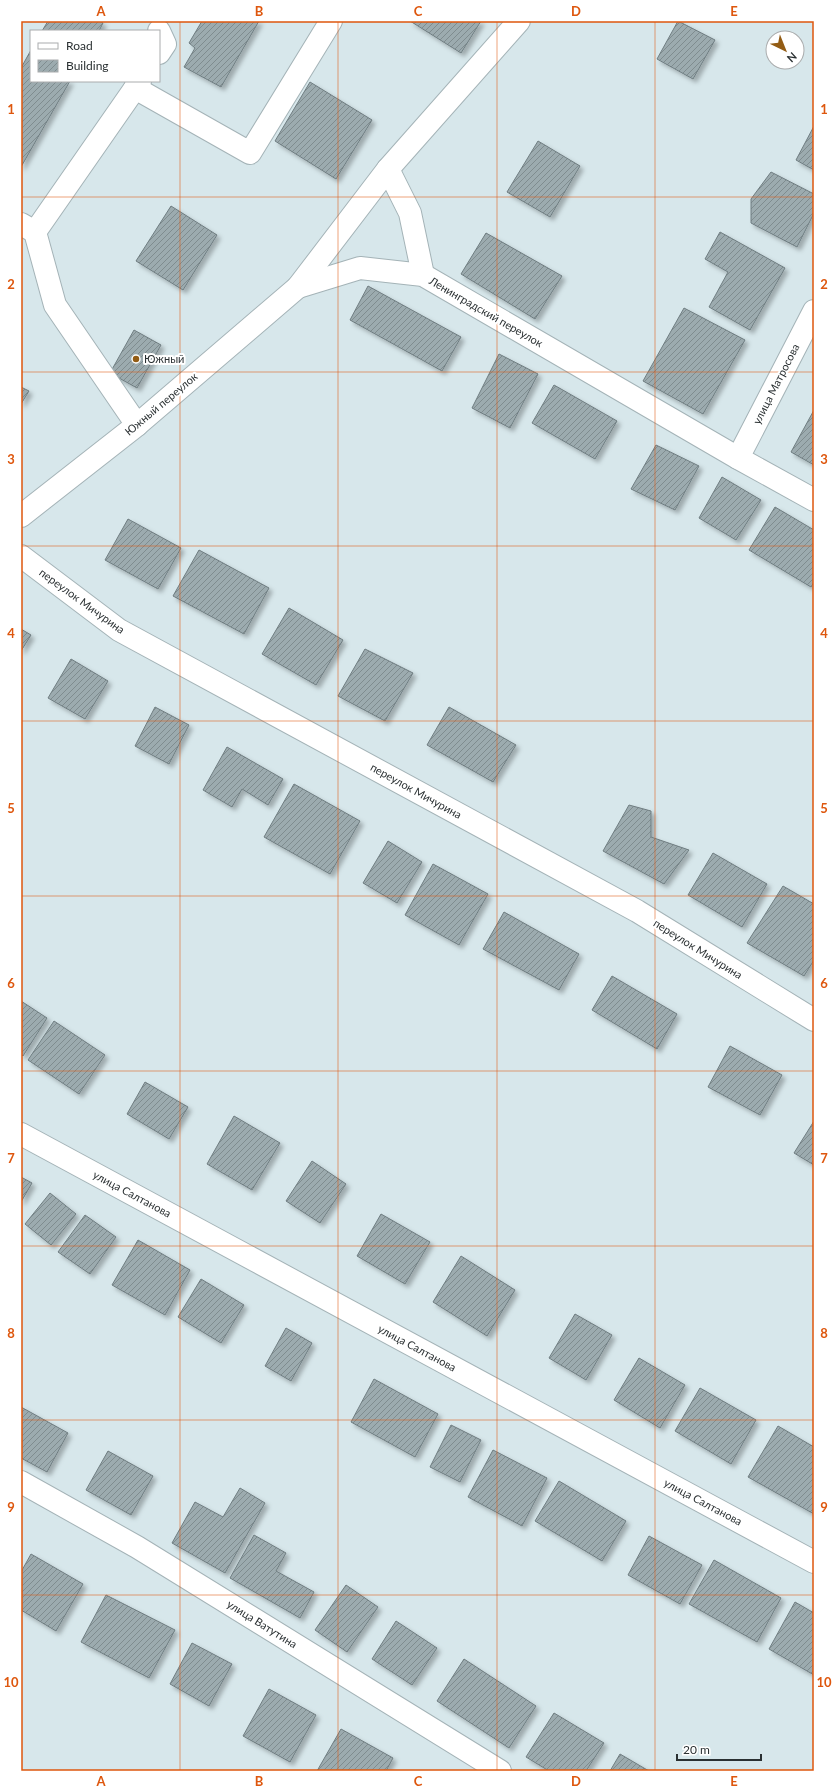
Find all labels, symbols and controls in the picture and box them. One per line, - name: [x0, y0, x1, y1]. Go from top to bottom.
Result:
- text: A: [95, 3, 106, 19]
- text: B: [255, 3, 264, 19]
- text: C: [414, 3, 423, 19]
- text: D: [571, 3, 581, 19]
- text: E: [730, 3, 738, 19]
- legend: [30, 30, 160, 82]
- north arrow: [765, 30, 805, 70]
- text: Road: [66, 38, 93, 53]
- text: N: [785, 50, 800, 65]
- text: Building: [66, 58, 109, 73]
- text: 1: [7, 101, 15, 117]
- text: 1: [820, 101, 828, 117]
- street label: Ленинградский переулок: [426, 273, 546, 350]
- text: 2: [7, 276, 15, 292]
- text: 2: [820, 276, 828, 292]
- street label: улица Матросова: [750, 341, 801, 426]
- place label: Южный: [144, 352, 184, 365]
- marker: Южный: [131, 354, 141, 364]
- street label: Южный переулок: [122, 369, 200, 438]
- text: 3: [7, 451, 15, 467]
- text: 3: [820, 451, 828, 467]
- street label: переулок Мичурина: [37, 565, 127, 636]
- text: 4: [7, 625, 15, 641]
- text: 4: [820, 625, 828, 641]
- street label: переулок Мичурина: [368, 760, 464, 821]
- text: 5: [7, 800, 15, 816]
- text: 5: [820, 800, 828, 816]
- street label: переулок Мичурина: [652, 916, 745, 981]
- text: 6: [7, 975, 15, 991]
- text: 6: [820, 975, 828, 991]
- text: 7: [7, 1150, 15, 1166]
- text: 7: [820, 1150, 828, 1166]
- street label: улица Салтанова: [91, 1168, 173, 1220]
- street label: улица Салтанова: [376, 1322, 458, 1374]
- text: 8: [7, 1325, 15, 1341]
- text: 8: [820, 1325, 828, 1341]
- street label: улица Салтанова: [662, 1476, 744, 1528]
- text: 9: [7, 1499, 15, 1515]
- text: 9: [820, 1499, 828, 1515]
- street label: улица Ватутина: [225, 1597, 300, 1650]
- text: 10: [3, 1674, 19, 1690]
- text: 10: [816, 1674, 832, 1690]
- scale bar: [677, 1736, 761, 1762]
- text: 20 m: [683, 1742, 710, 1757]
- text: A: [95, 1773, 106, 1789]
- text: B: [255, 1773, 264, 1789]
- text: C: [414, 1773, 423, 1789]
- text: D: [571, 1773, 581, 1789]
- text: E: [730, 1773, 738, 1789]

